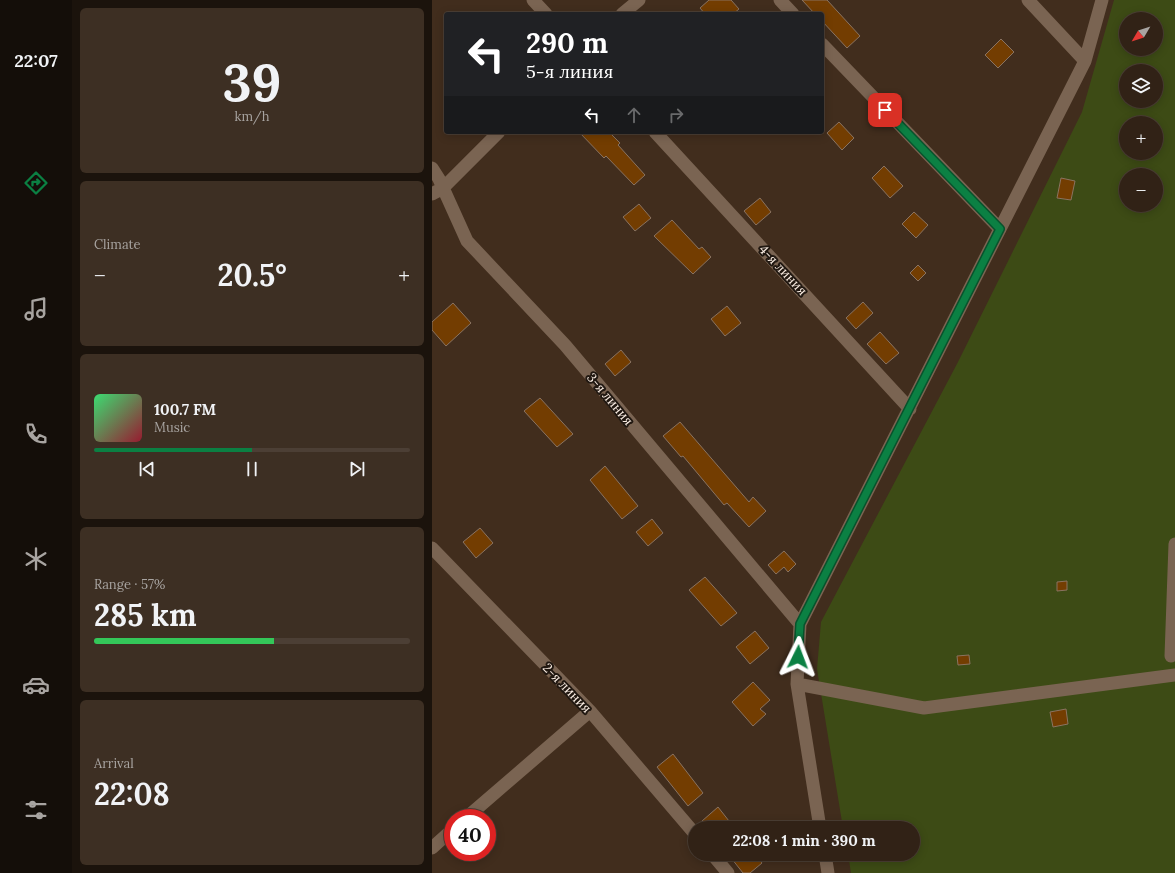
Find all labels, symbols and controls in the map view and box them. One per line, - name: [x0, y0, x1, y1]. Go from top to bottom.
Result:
- north arrow: [1119, 12, 1163, 56]
- map controls: [1119, 12, 1163, 212]
- text: 290 m: [526, 25, 608, 61]
- icon: left: [460, 28, 512, 80]
- text: 22:07: [14, 49, 58, 72]
- text: 39: [222, 49, 282, 115]
- text: 5-я линия: [526, 60, 613, 83]
- button: layers: [1119, 64, 1163, 108]
- pin: [868, 93, 902, 127]
- icon: arrive: [874, 99, 896, 121]
- icon: left: [581, 104, 603, 126]
- icon: ahead: [623, 104, 645, 126]
- icon: right: [665, 104, 687, 126]
- text: km/h: [234, 108, 270, 125]
- button: +: [1119, 116, 1163, 160]
- button: −: [1119, 168, 1163, 212]
- icon: directions: [22, 169, 50, 197]
- text: Climate: [94, 236, 141, 253]
- street label: 4-я линия: [755, 241, 811, 299]
- text: 20.5°: [217, 256, 287, 294]
- text: −: [94, 261, 106, 289]
- text: +: [398, 261, 410, 289]
- icon: music: [22, 295, 50, 323]
- street label: 3-я линия: [583, 369, 637, 429]
- text: 100.7 FM: [154, 400, 216, 419]
- text: Music: [154, 419, 190, 436]
- icon: phone: [22, 420, 50, 448]
- icon: previous: [136, 458, 158, 480]
- icon: pause: [241, 458, 263, 480]
- icon: next: [346, 458, 368, 480]
- icon: climate: [22, 545, 50, 573]
- text: Range · 57%: [94, 576, 165, 593]
- text: 285 km: [94, 596, 197, 634]
- position arrow: [777, 636, 819, 678]
- street label: 2-я линия: [539, 660, 595, 716]
- icon: car: [22, 671, 50, 699]
- text: Arrival: [94, 755, 134, 772]
- text: 22:08: [94, 775, 170, 813]
- icon: filters: [22, 796, 50, 824]
- speed limit sign: 40: [444, 809, 496, 861]
- text: 22:08 · 1 min · 390 m: [732, 831, 876, 850]

